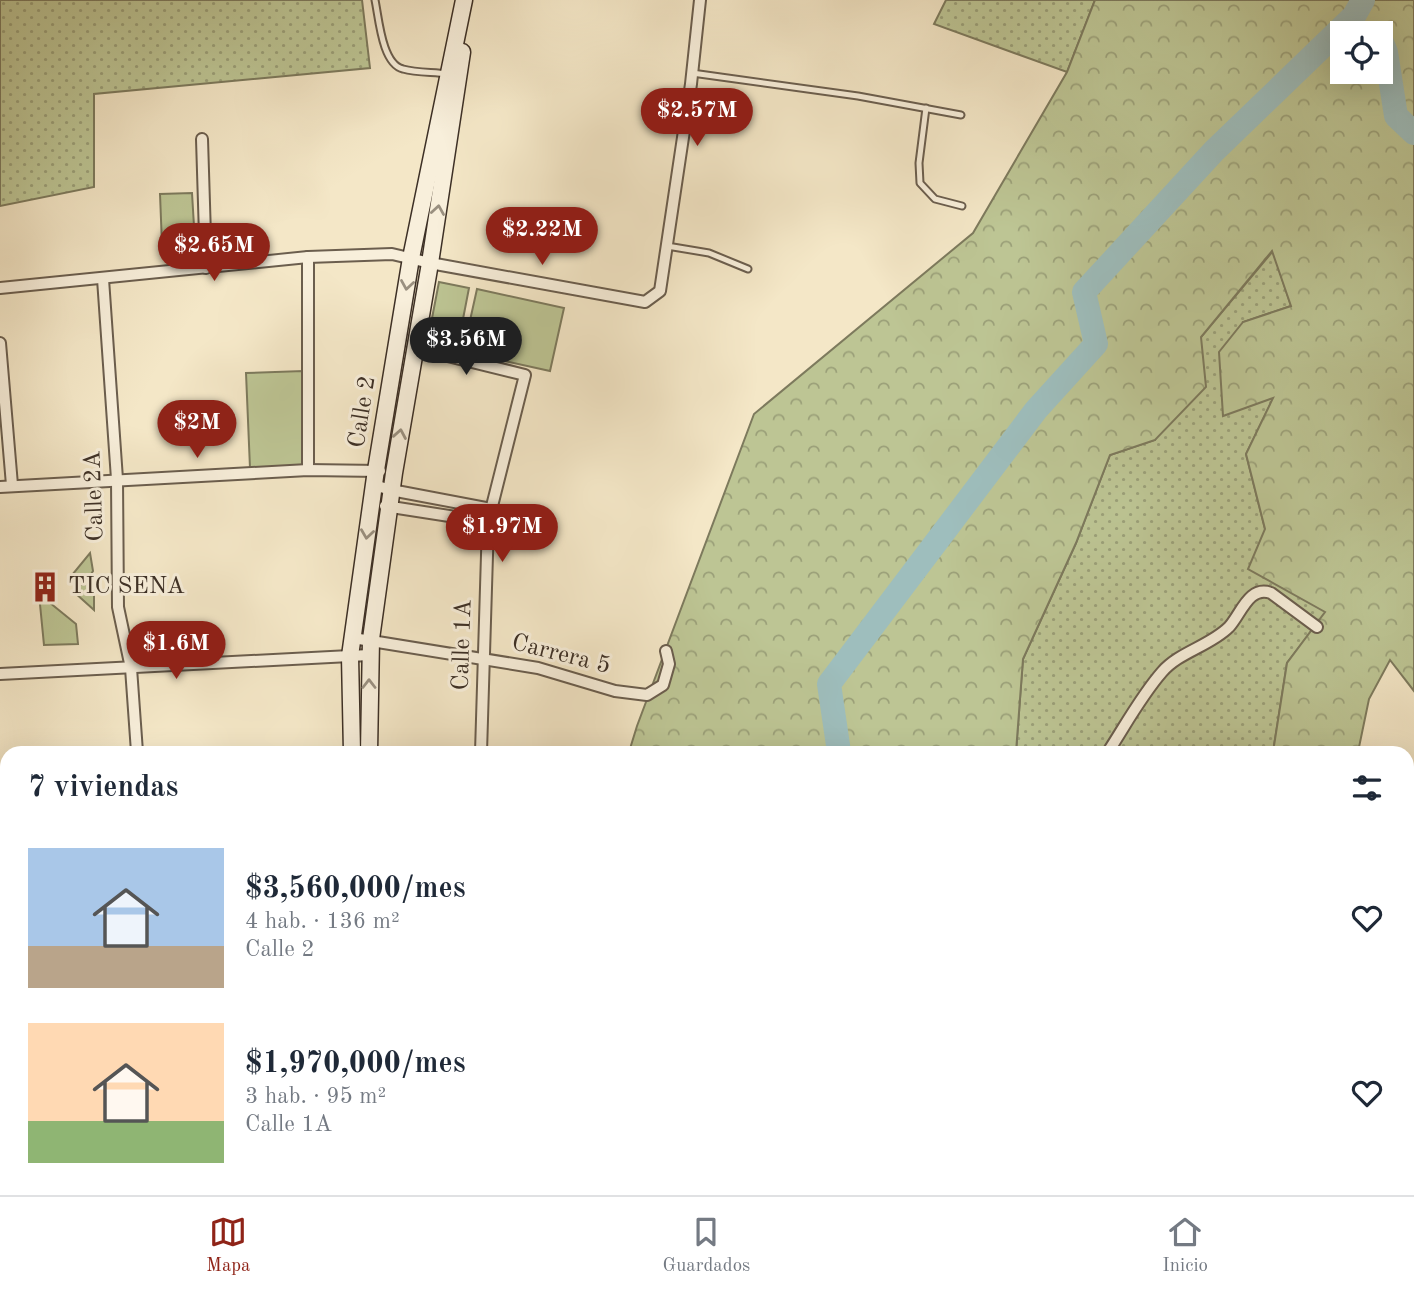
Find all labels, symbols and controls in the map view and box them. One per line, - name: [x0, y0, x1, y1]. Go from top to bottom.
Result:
- map controls: [1330, 21, 1393, 84]
- button: locate: [1330, 21, 1393, 84]
- pin: $2.57M: [640, 88, 754, 148]
- text: $2.57M: [657, 99, 737, 122]
- one-way arrow: [431, 204, 446, 216]
- pin: $2.22M: [485, 208, 599, 267]
- text: $2.22M: [502, 218, 582, 241]
- pin: $2.65M: [157, 224, 271, 283]
- text: $2.65M: [174, 234, 254, 257]
- one-way arrow: [400, 279, 415, 291]
- pin: $3.56M: [409, 318, 523, 377]
- text: $3.56M: [426, 328, 506, 351]
- street label: Calle 2: [345, 374, 381, 450]
- pin: $2M: [163, 400, 231, 460]
- text: $2M: [173, 411, 221, 434]
- one-way arrow: [392, 429, 407, 440]
- street label: Calle 2A: [81, 450, 109, 542]
- pin: $1.97M: [445, 504, 559, 564]
- text: $1.97M: [462, 515, 542, 538]
- one-way arrow: [360, 528, 375, 540]
- building icon: TIC SENA: [28, 570, 62, 604]
- place label: TIC SENA: [68, 575, 185, 599]
- street label: Calle 1A: [449, 599, 477, 691]
- pin: $1.6M: [127, 622, 225, 681]
- street label: Carrera 5: [509, 631, 613, 679]
- text: $1.6M: [143, 632, 209, 655]
- one-way arrow: [361, 679, 377, 689]
- icon: filters: [1348, 769, 1386, 807]
- text: 7 viviendas: [28, 773, 178, 803]
- text: $3,560,000/mes: [245, 874, 466, 904]
- icon: home: [84, 876, 168, 960]
- icon: heart: [1348, 899, 1386, 937]
- text: 4 hab. · 136 m²: [245, 910, 400, 933]
- text: Calle 2: [245, 938, 315, 961]
- text: $1,970,000/mes: [245, 1049, 466, 1079]
- icon: home: [84, 1051, 168, 1135]
- icon: heart: [1348, 1074, 1386, 1112]
- text: 3 hab. · 95 m²: [245, 1085, 386, 1108]
- text: Calle 1A: [245, 1113, 332, 1136]
- tab: Mapa: [206, 1213, 251, 1278]
- tab: Guardados: [662, 1213, 750, 1278]
- tab: Inicio: [1162, 1213, 1208, 1278]

